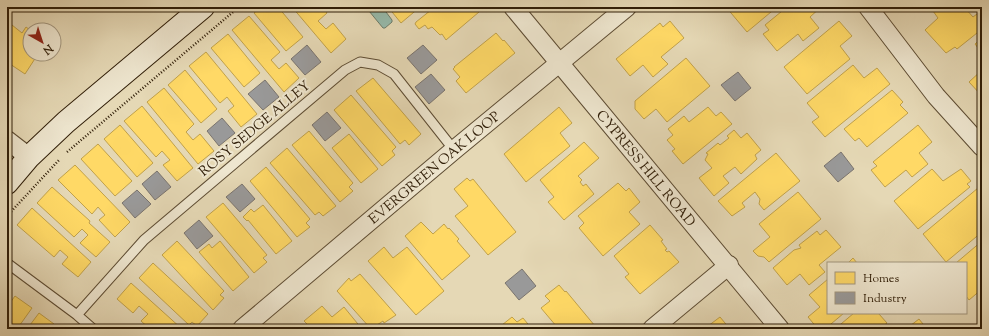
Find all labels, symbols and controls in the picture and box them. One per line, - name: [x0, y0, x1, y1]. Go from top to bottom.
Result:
- north arrow: [22, 22, 62, 62]
- text: N: [39, 39, 57, 58]
- street label: ROSY SEDGE ALLEY: [195, 77, 315, 182]
- street label: CYPRESS HILL ROAD: [590, 106, 699, 232]
- street label: EVERGREEN OAK LOOP: [365, 108, 506, 230]
- legend: [827, 262, 967, 314]
- text: Homes: [863, 270, 899, 288]
- text: Industry: [863, 290, 907, 308]

